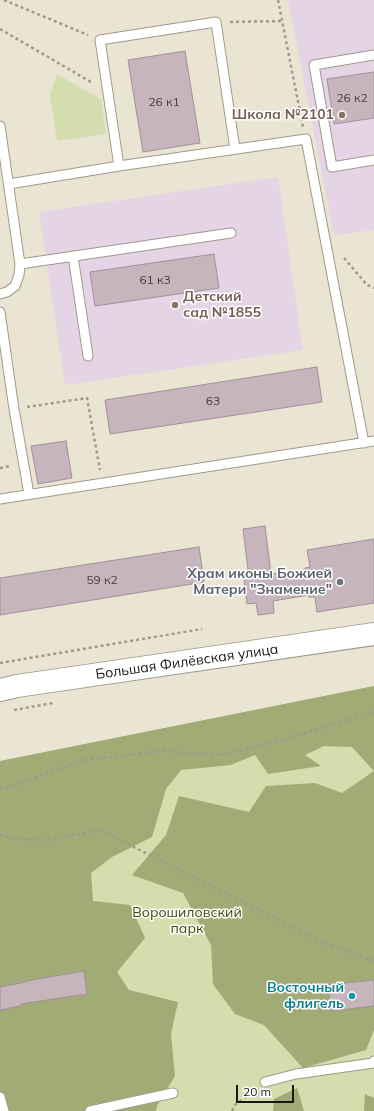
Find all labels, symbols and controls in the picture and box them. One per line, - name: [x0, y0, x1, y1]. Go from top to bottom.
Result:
- house number: 26 к2: [336, 91, 368, 105]
- house number: 26 к1: [148, 95, 180, 109]
- place label: Школа №2101: [232, 107, 334, 123]
- marker: Школа №2101: [337, 110, 347, 120]
- house number: 61 к3: [139, 273, 171, 287]
- place label: Детский сад №1855: [183, 289, 261, 322]
- marker: Детский сад №1855: [170, 300, 180, 310]
- house number: 63: [206, 394, 220, 408]
- place label: Храм иконы Божией Матери "Знамение": [188, 566, 332, 598]
- house number: 59 к2: [86, 573, 118, 587]
- marker: Храм иконы Божией Матери "Знамение": [335, 577, 345, 587]
- street label: Большая Филёвская улица: [95, 641, 279, 683]
- park label: Ворошиловский парк: [132, 905, 242, 938]
- place label: Восточный флигель: [267, 980, 344, 1012]
- marker: Восточный флигель: [347, 991, 357, 1001]
- scale bar: [238, 1077, 296, 1103]
- text: 20 m: [243, 1084, 271, 1099]

